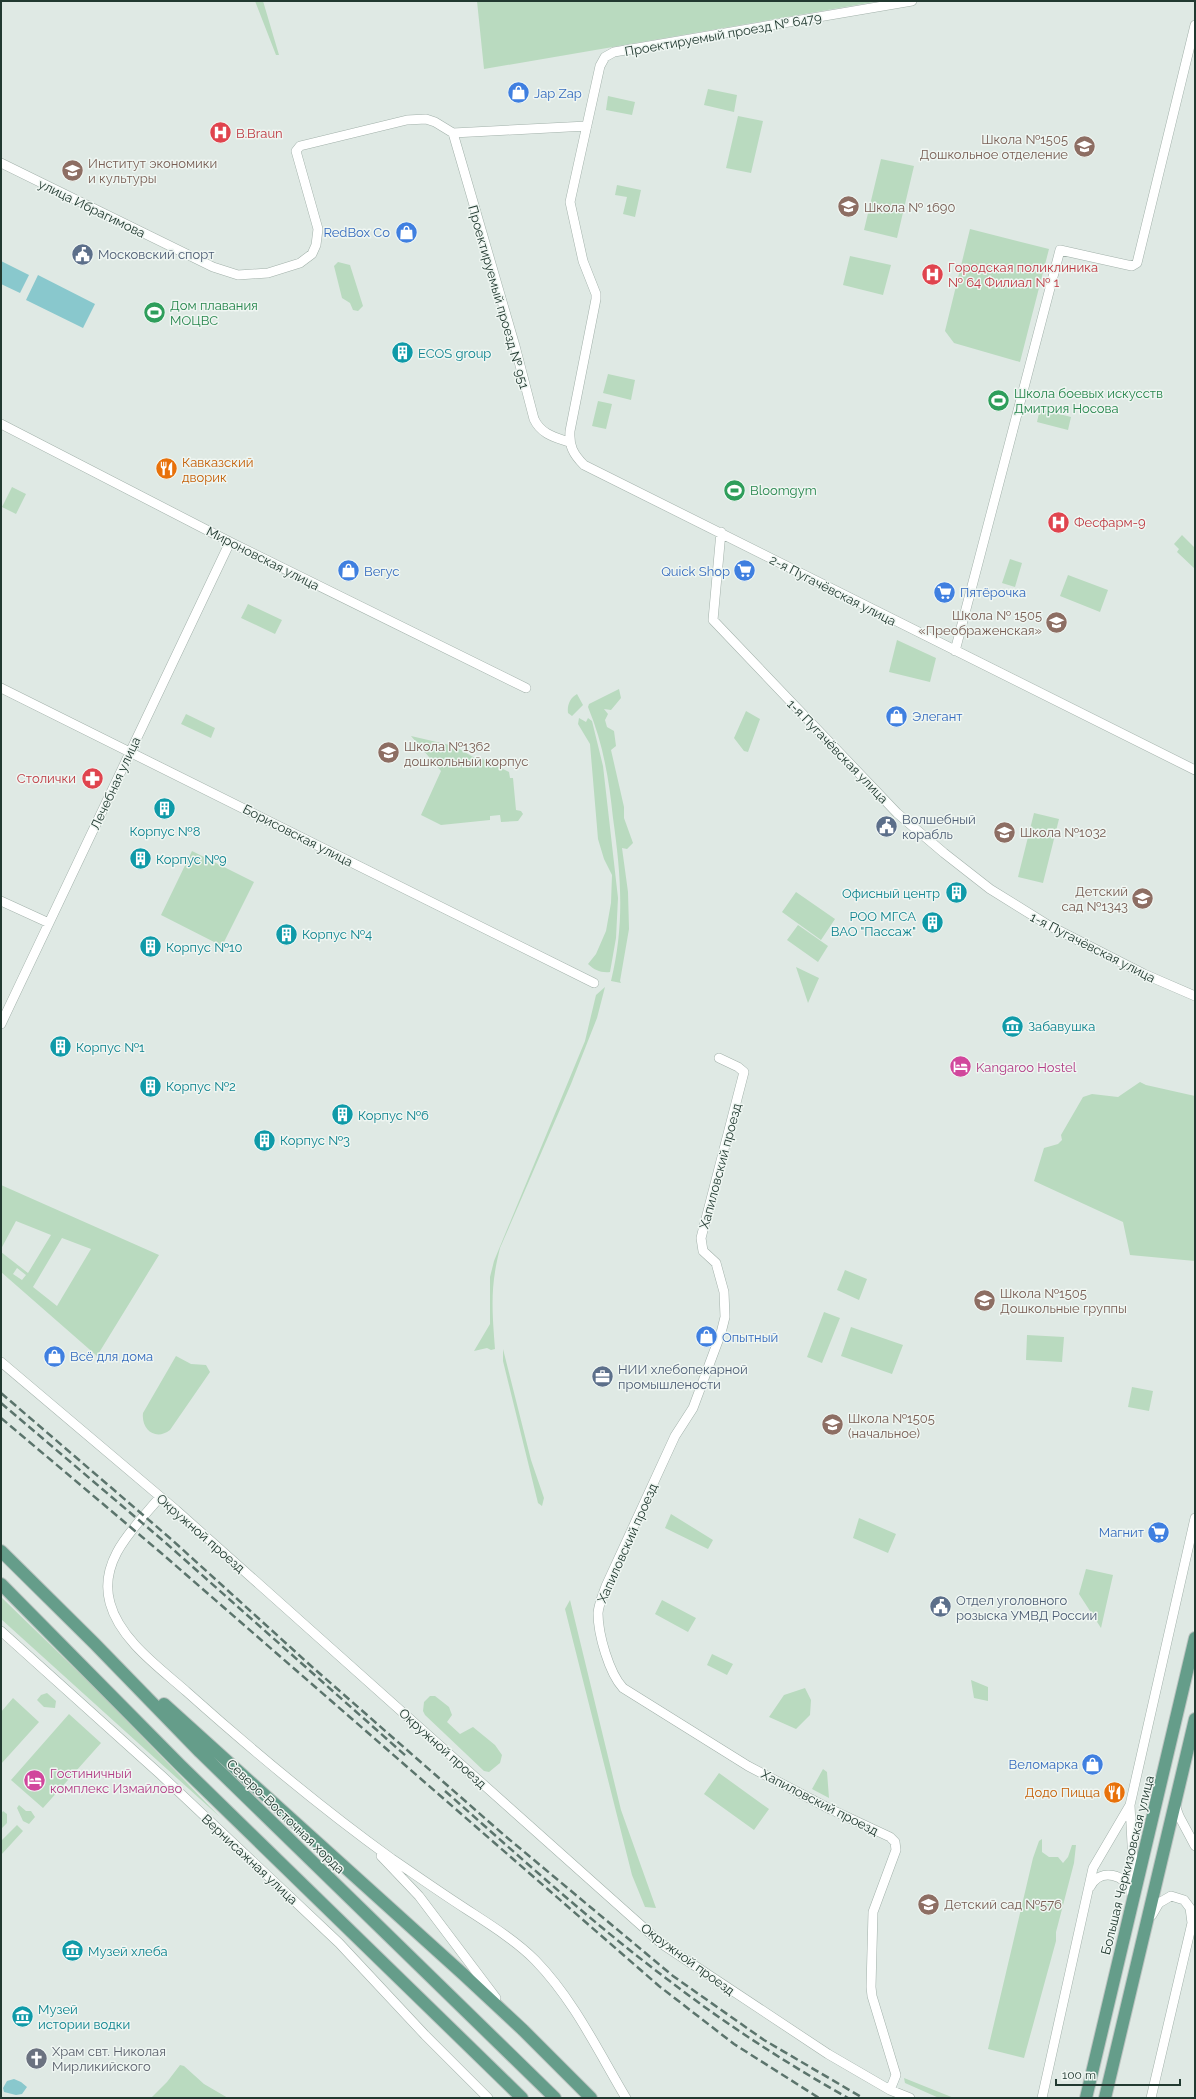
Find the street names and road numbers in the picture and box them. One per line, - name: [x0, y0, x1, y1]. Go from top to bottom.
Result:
- street label: Проектируемый проезд № 6479: [623, 10, 823, 59]
- street label: улица Ибрагимова: [36, 176, 148, 241]
- street label: Проектируемый проезд № 951: [465, 203, 532, 391]
- street label: Мироновская улица: [204, 523, 322, 593]
- street label: 2-я Пугачёвская улица: [767, 552, 898, 629]
- street label: 1-я Пугачёвская улица: [784, 696, 891, 806]
- street label: Лечебная улица: [87, 735, 143, 832]
- street label: Борисовская улица: [240, 801, 355, 870]
- street label: 1-я Пугачёвская улица: [1028, 909, 1158, 986]
- street label: Хапиловский проезд: [696, 1101, 745, 1231]
- street label: Хапиловский проезд: [594, 1481, 661, 1605]
- street label: Окружной проезд: [153, 1491, 248, 1576]
- street label: Окружной проезд: [396, 1705, 490, 1792]
- street label: Северо-Восточная хорда: [224, 1756, 348, 1877]
- street label: Хапиловский проезд: [759, 1766, 881, 1839]
- street label: Большая Черкизовская улица: [1098, 1774, 1157, 1956]
- street label: Вернисажная улица: [199, 1811, 301, 1908]
- street label: Окружной проезд: [638, 1920, 738, 1999]

